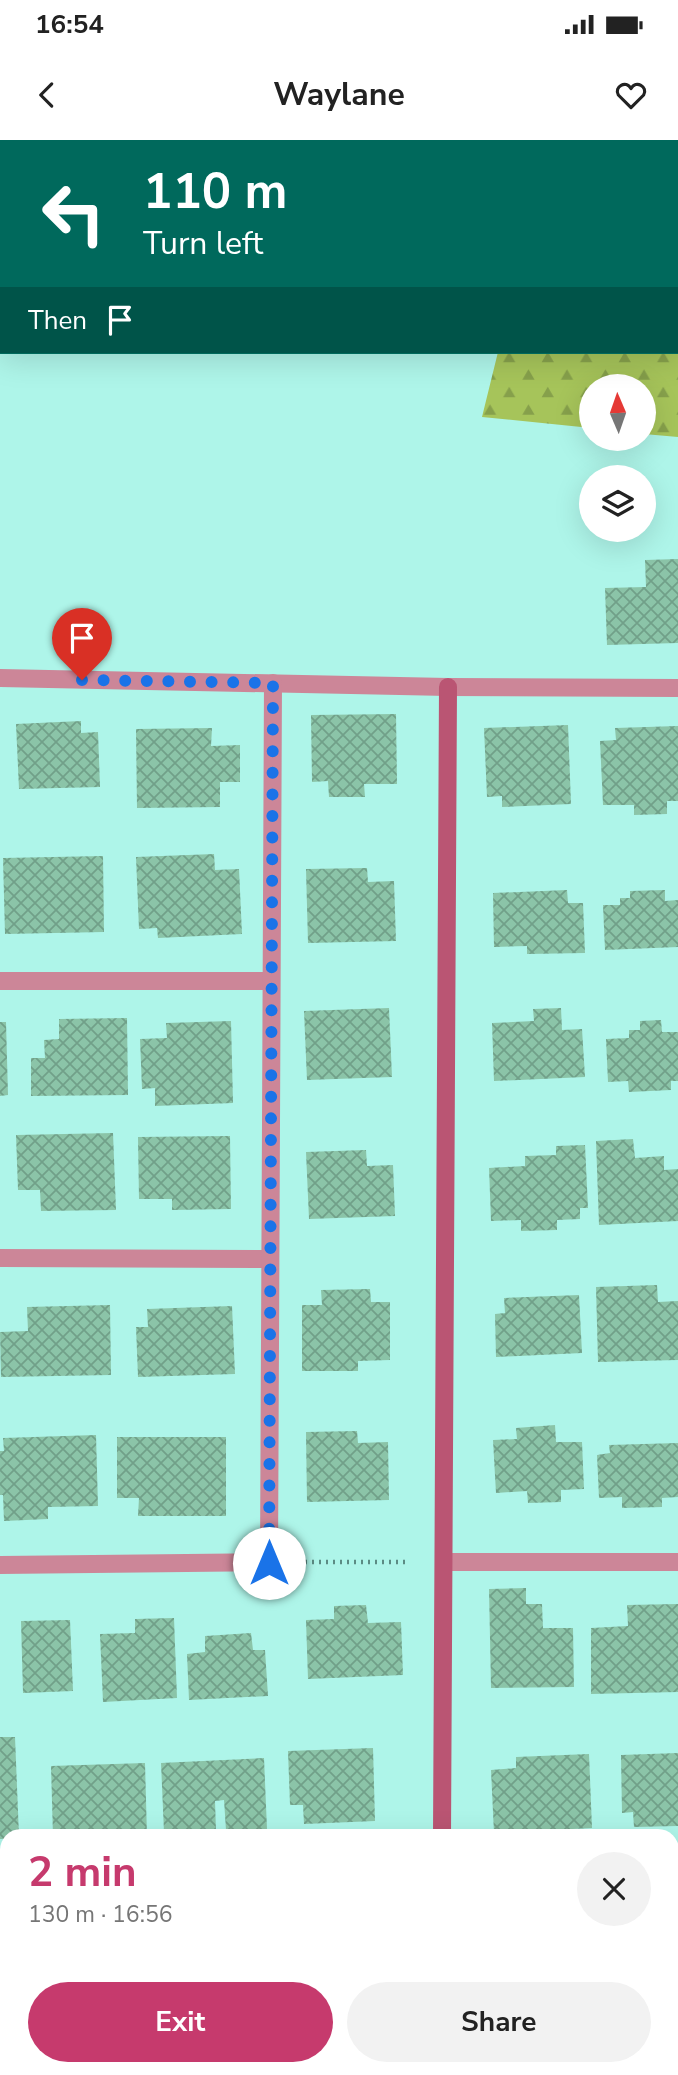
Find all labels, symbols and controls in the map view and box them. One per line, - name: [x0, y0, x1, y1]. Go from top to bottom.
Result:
- text: 16:54: [35, 7, 104, 42]
- text: Waylane: [273, 73, 405, 116]
- icon: back: [28, 76, 66, 114]
- icon: heart: [612, 76, 650, 114]
- text: 110 m: [143, 158, 287, 225]
- icon: left: [28, 168, 119, 259]
- text: Turn left: [143, 222, 263, 265]
- icon: arrive: [101, 301, 139, 339]
- text: Then: [28, 303, 87, 338]
- north arrow: [579, 374, 656, 452]
- map controls: [579, 374, 656, 542]
- button: layers: [579, 465, 656, 542]
- pin: [52, 608, 112, 680]
- icon: arrive: [63, 619, 101, 657]
- position arrow: [232, 1526, 306, 1600]
- text: 2 min: [28, 1844, 137, 1901]
- button: close: [577, 1852, 651, 1926]
- text: 130 m · 16:56: [28, 1899, 173, 1930]
- button: Exit: [28, 1982, 333, 2062]
- button: Share: [347, 1982, 651, 2062]

